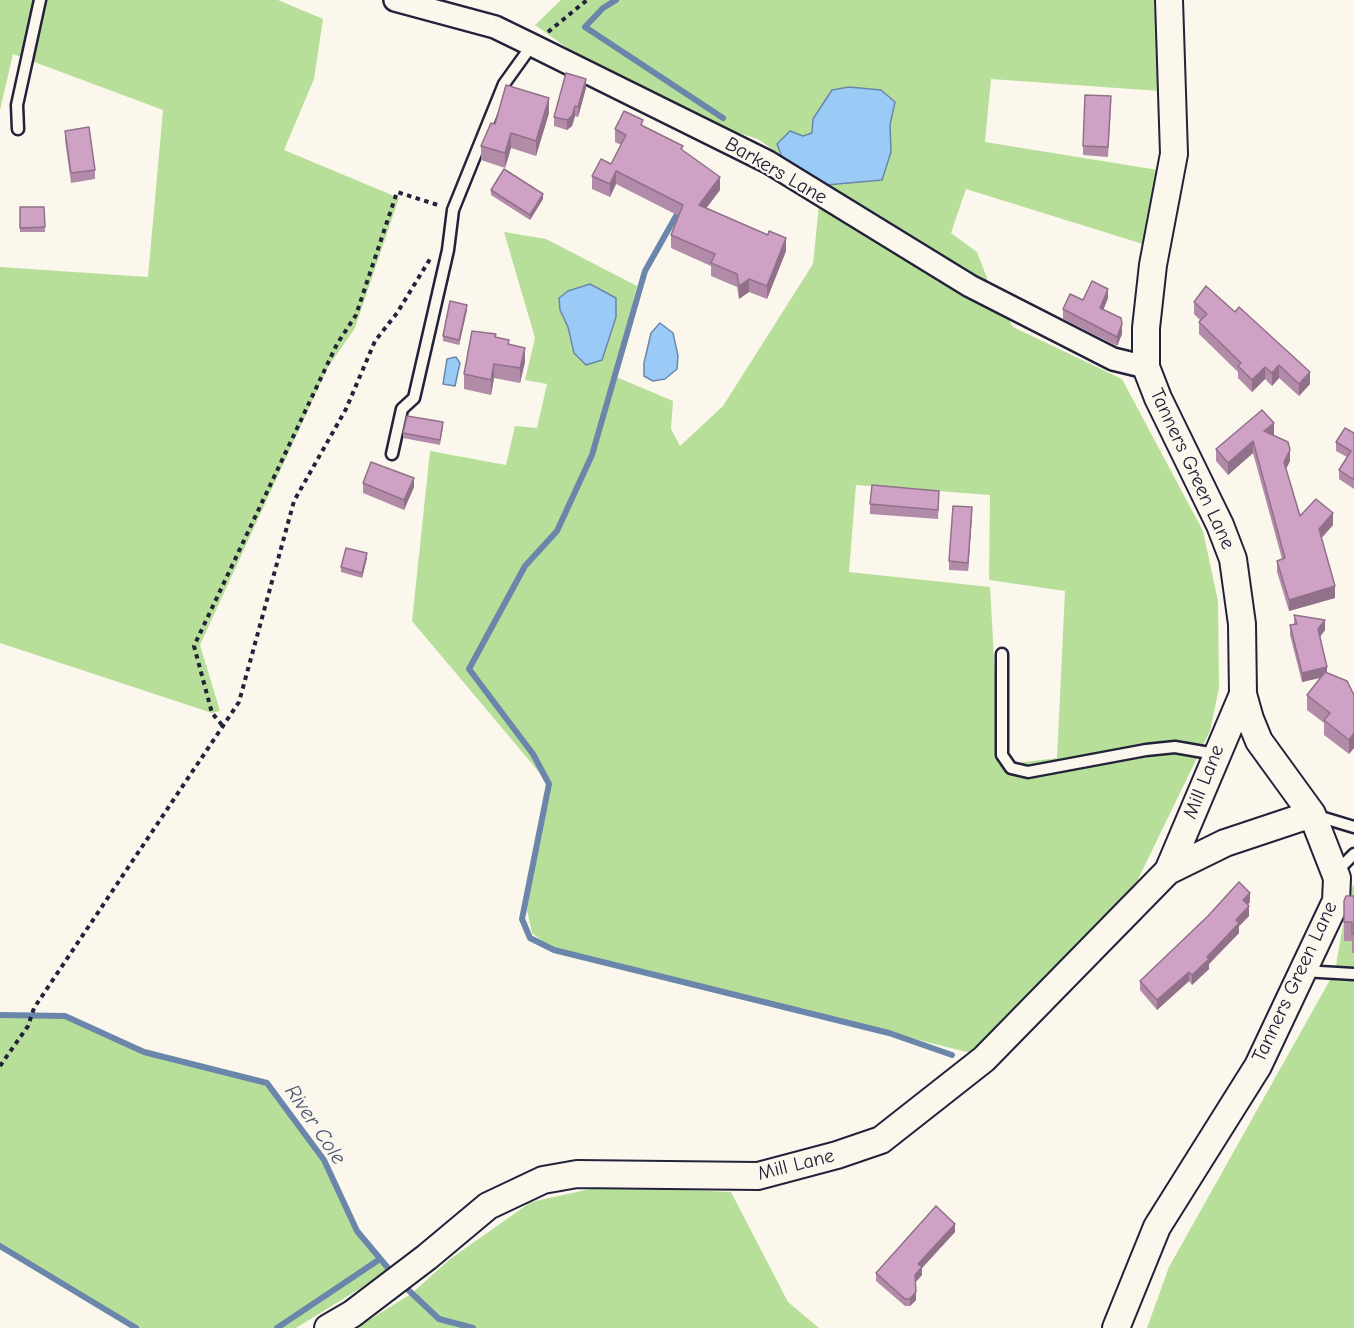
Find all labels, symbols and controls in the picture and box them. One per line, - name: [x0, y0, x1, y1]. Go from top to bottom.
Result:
- street label: Barkers Lane: [721, 132, 831, 210]
- street label: Tanners Green Lane: [1144, 385, 1240, 553]
- street label: Mill Lane: [1178, 741, 1230, 823]
- street label: Tanners Green Lane: [1247, 898, 1343, 1066]
- water label: River Cole: [279, 1080, 351, 1170]
- street label: Mill Lane: [755, 1144, 837, 1186]

